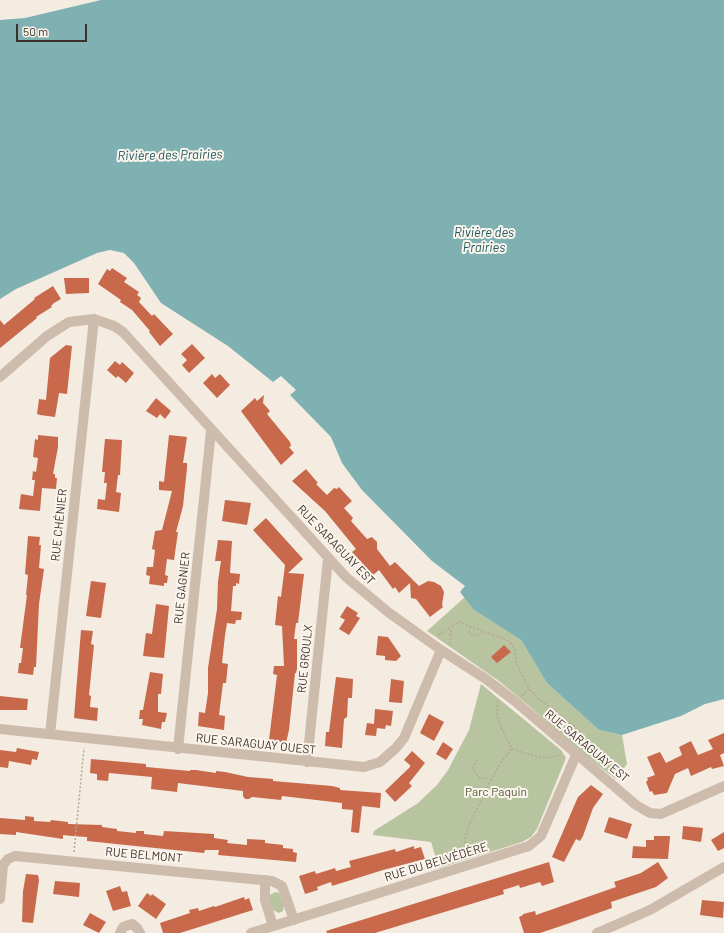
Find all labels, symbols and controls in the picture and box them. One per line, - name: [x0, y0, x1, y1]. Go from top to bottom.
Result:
- scale bar: [18, 16, 89, 42]
- text: 50 m: [23, 24, 48, 38]
- water label: Rivière des Prairies: [117, 146, 223, 164]
- water label: Rivière des Prairies: [454, 225, 514, 256]
- street label: RUE CHÉNIER: [48, 488, 70, 562]
- street label: RUE SARAGUAY EST: [294, 502, 378, 588]
- street label: RUE GAGNIER: [171, 551, 193, 625]
- street label: RUE GROULX: [294, 624, 316, 694]
- street label: RUE SARAGUAY EST: [542, 707, 632, 785]
- street label: RUE SARAGUAY OUEST: [195, 731, 317, 757]
- park label: Parc Paquin: [465, 785, 527, 799]
- street label: RUE DU BELVÉDÈRE: [383, 839, 489, 885]
- street label: RUE BELMONT: [105, 844, 183, 866]

